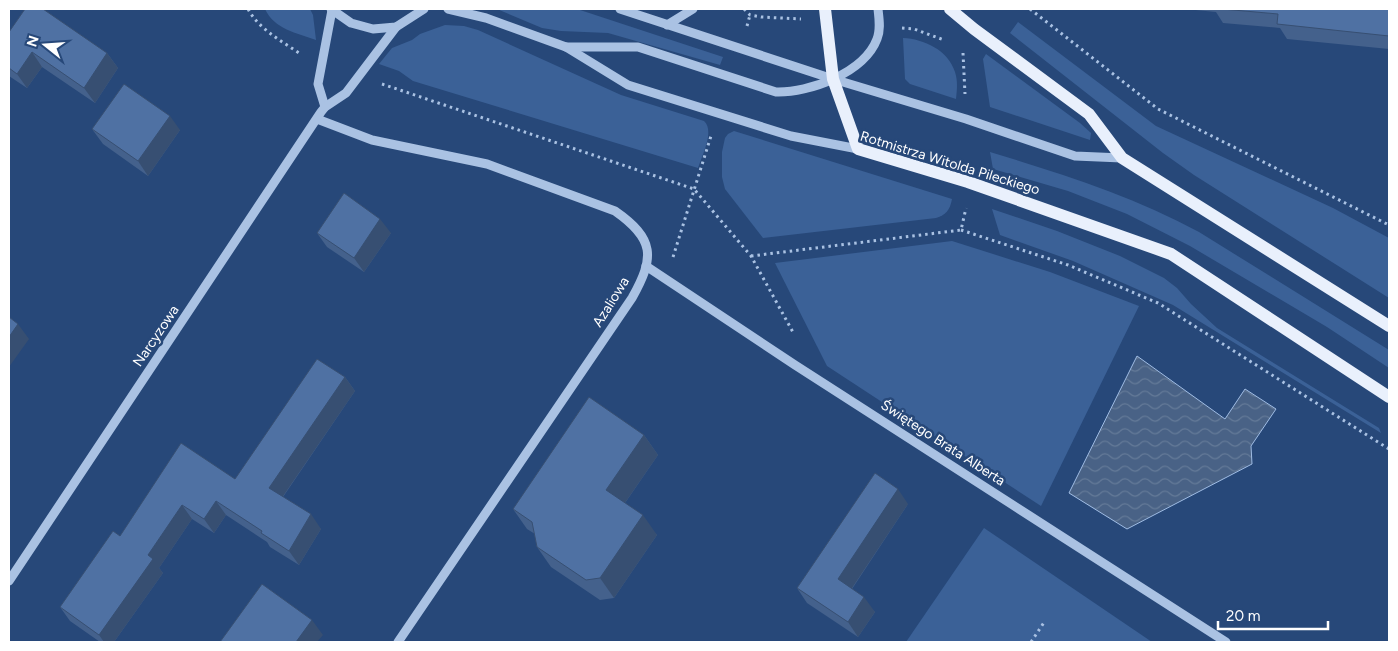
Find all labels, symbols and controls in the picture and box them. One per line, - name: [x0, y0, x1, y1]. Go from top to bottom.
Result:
- north arrow: [20, 20, 70, 70]
- text: N: [23, 34, 43, 49]
- street label: Rotmistrza Witolda Pileckiego: [858, 128, 1042, 198]
- street label: Azaliowa: [589, 274, 633, 330]
- street label: Narcyzowa: [129, 302, 183, 370]
- street label: Świętego Brata Alberta: [878, 396, 1008, 490]
- scale bar: [1218, 598, 1328, 630]
- text: 20 m: [1226, 607, 1260, 625]

